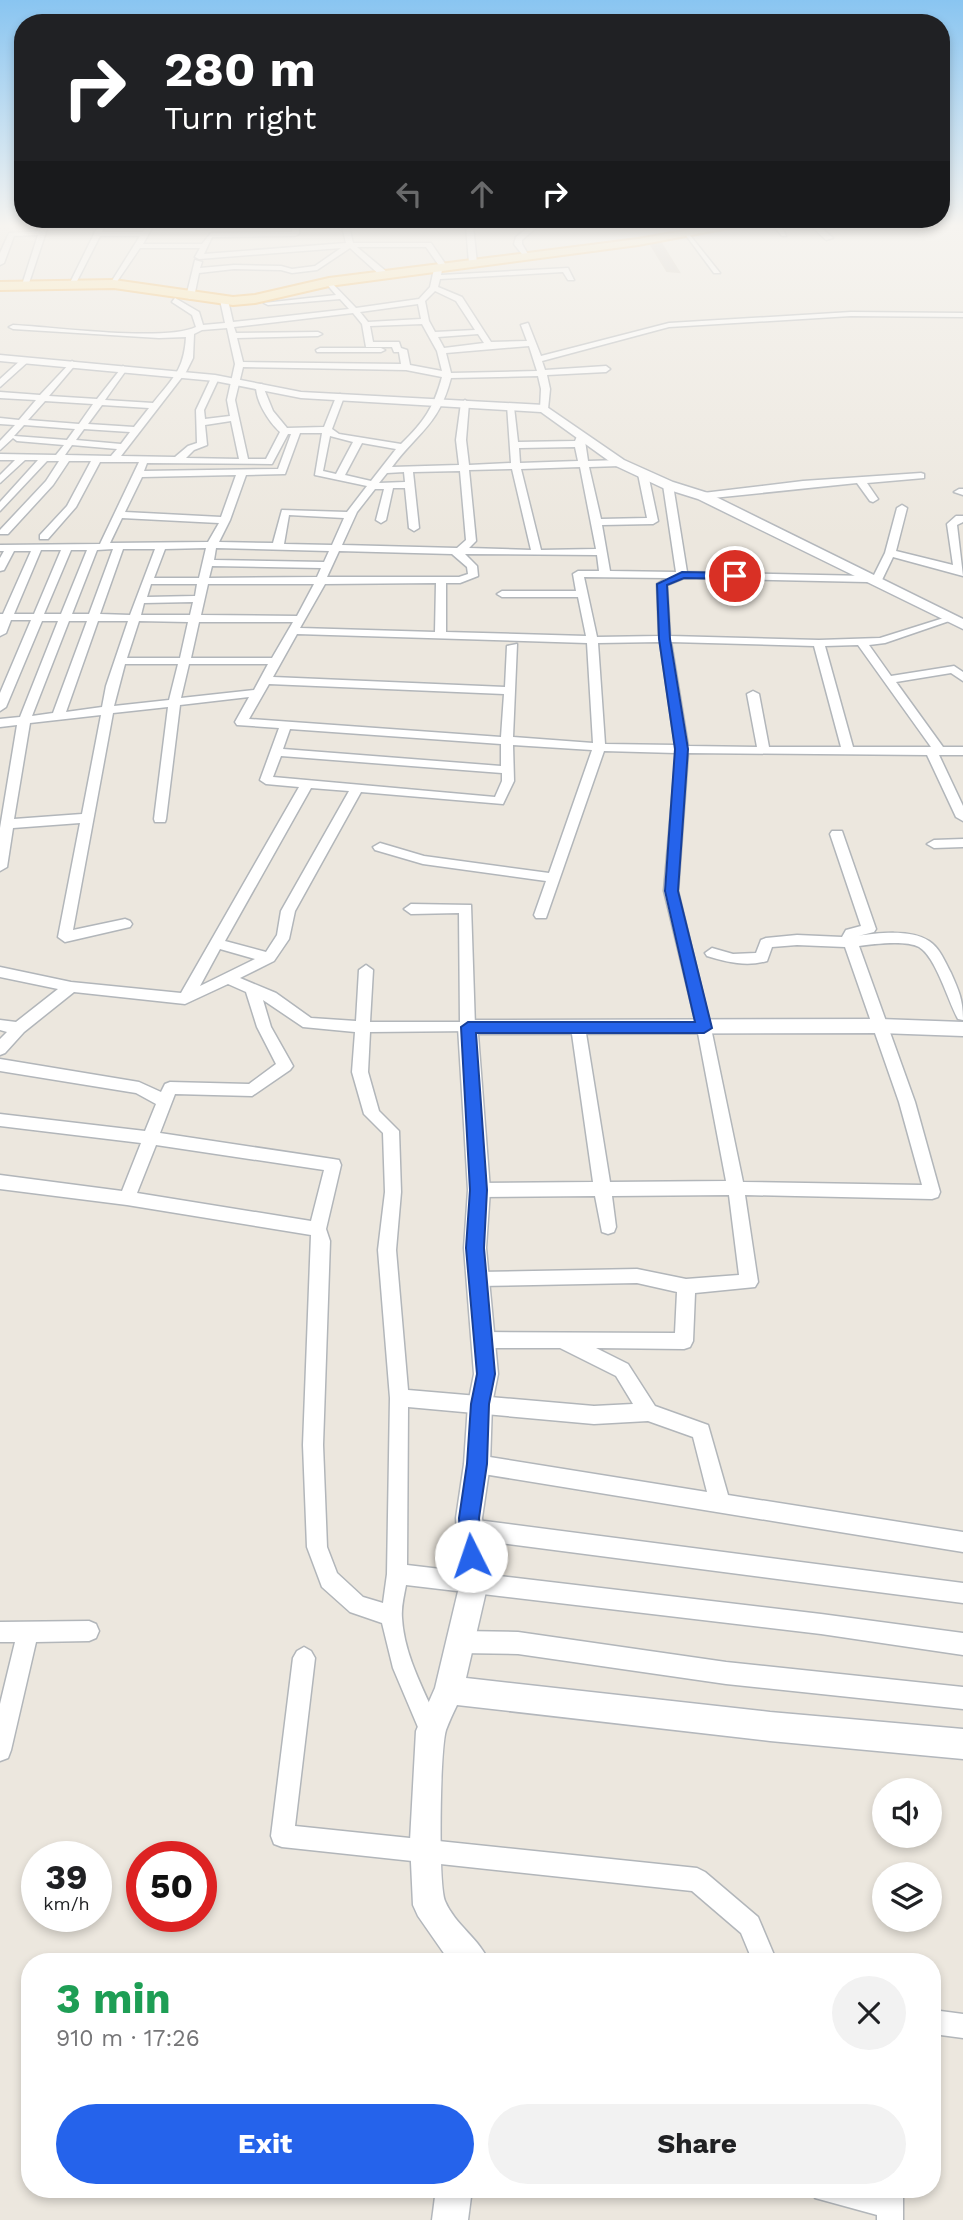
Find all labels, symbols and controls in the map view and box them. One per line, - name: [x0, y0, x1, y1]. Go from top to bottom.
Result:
- text: 280 m: [164, 40, 316, 98]
- icon: right: [49, 42, 140, 133]
- text: Turn right: [164, 99, 316, 137]
- icon: left: [390, 175, 428, 213]
- icon: ahead: [463, 175, 501, 213]
- icon: right: [536, 175, 574, 213]
- pin: [705, 546, 765, 606]
- icon: arrive: [716, 557, 754, 595]
- position arrow: [434, 1519, 508, 1593]
- map controls: [872, 1778, 942, 1932]
- button: sound: [872, 1778, 942, 1848]
- speed limit sign: 50: [126, 1841, 217, 1932]
- text: 39: [45, 1856, 88, 1898]
- button: layers: [872, 1862, 942, 1932]
- text: km/h: [43, 1893, 90, 1914]
- text: 3 min: [56, 1974, 171, 2023]
- button: close: [832, 1976, 906, 2050]
- text: 910 m · 17:26: [56, 2025, 200, 2052]
- button: Exit: [56, 2104, 474, 2184]
- button: Share: [488, 2104, 906, 2184]

